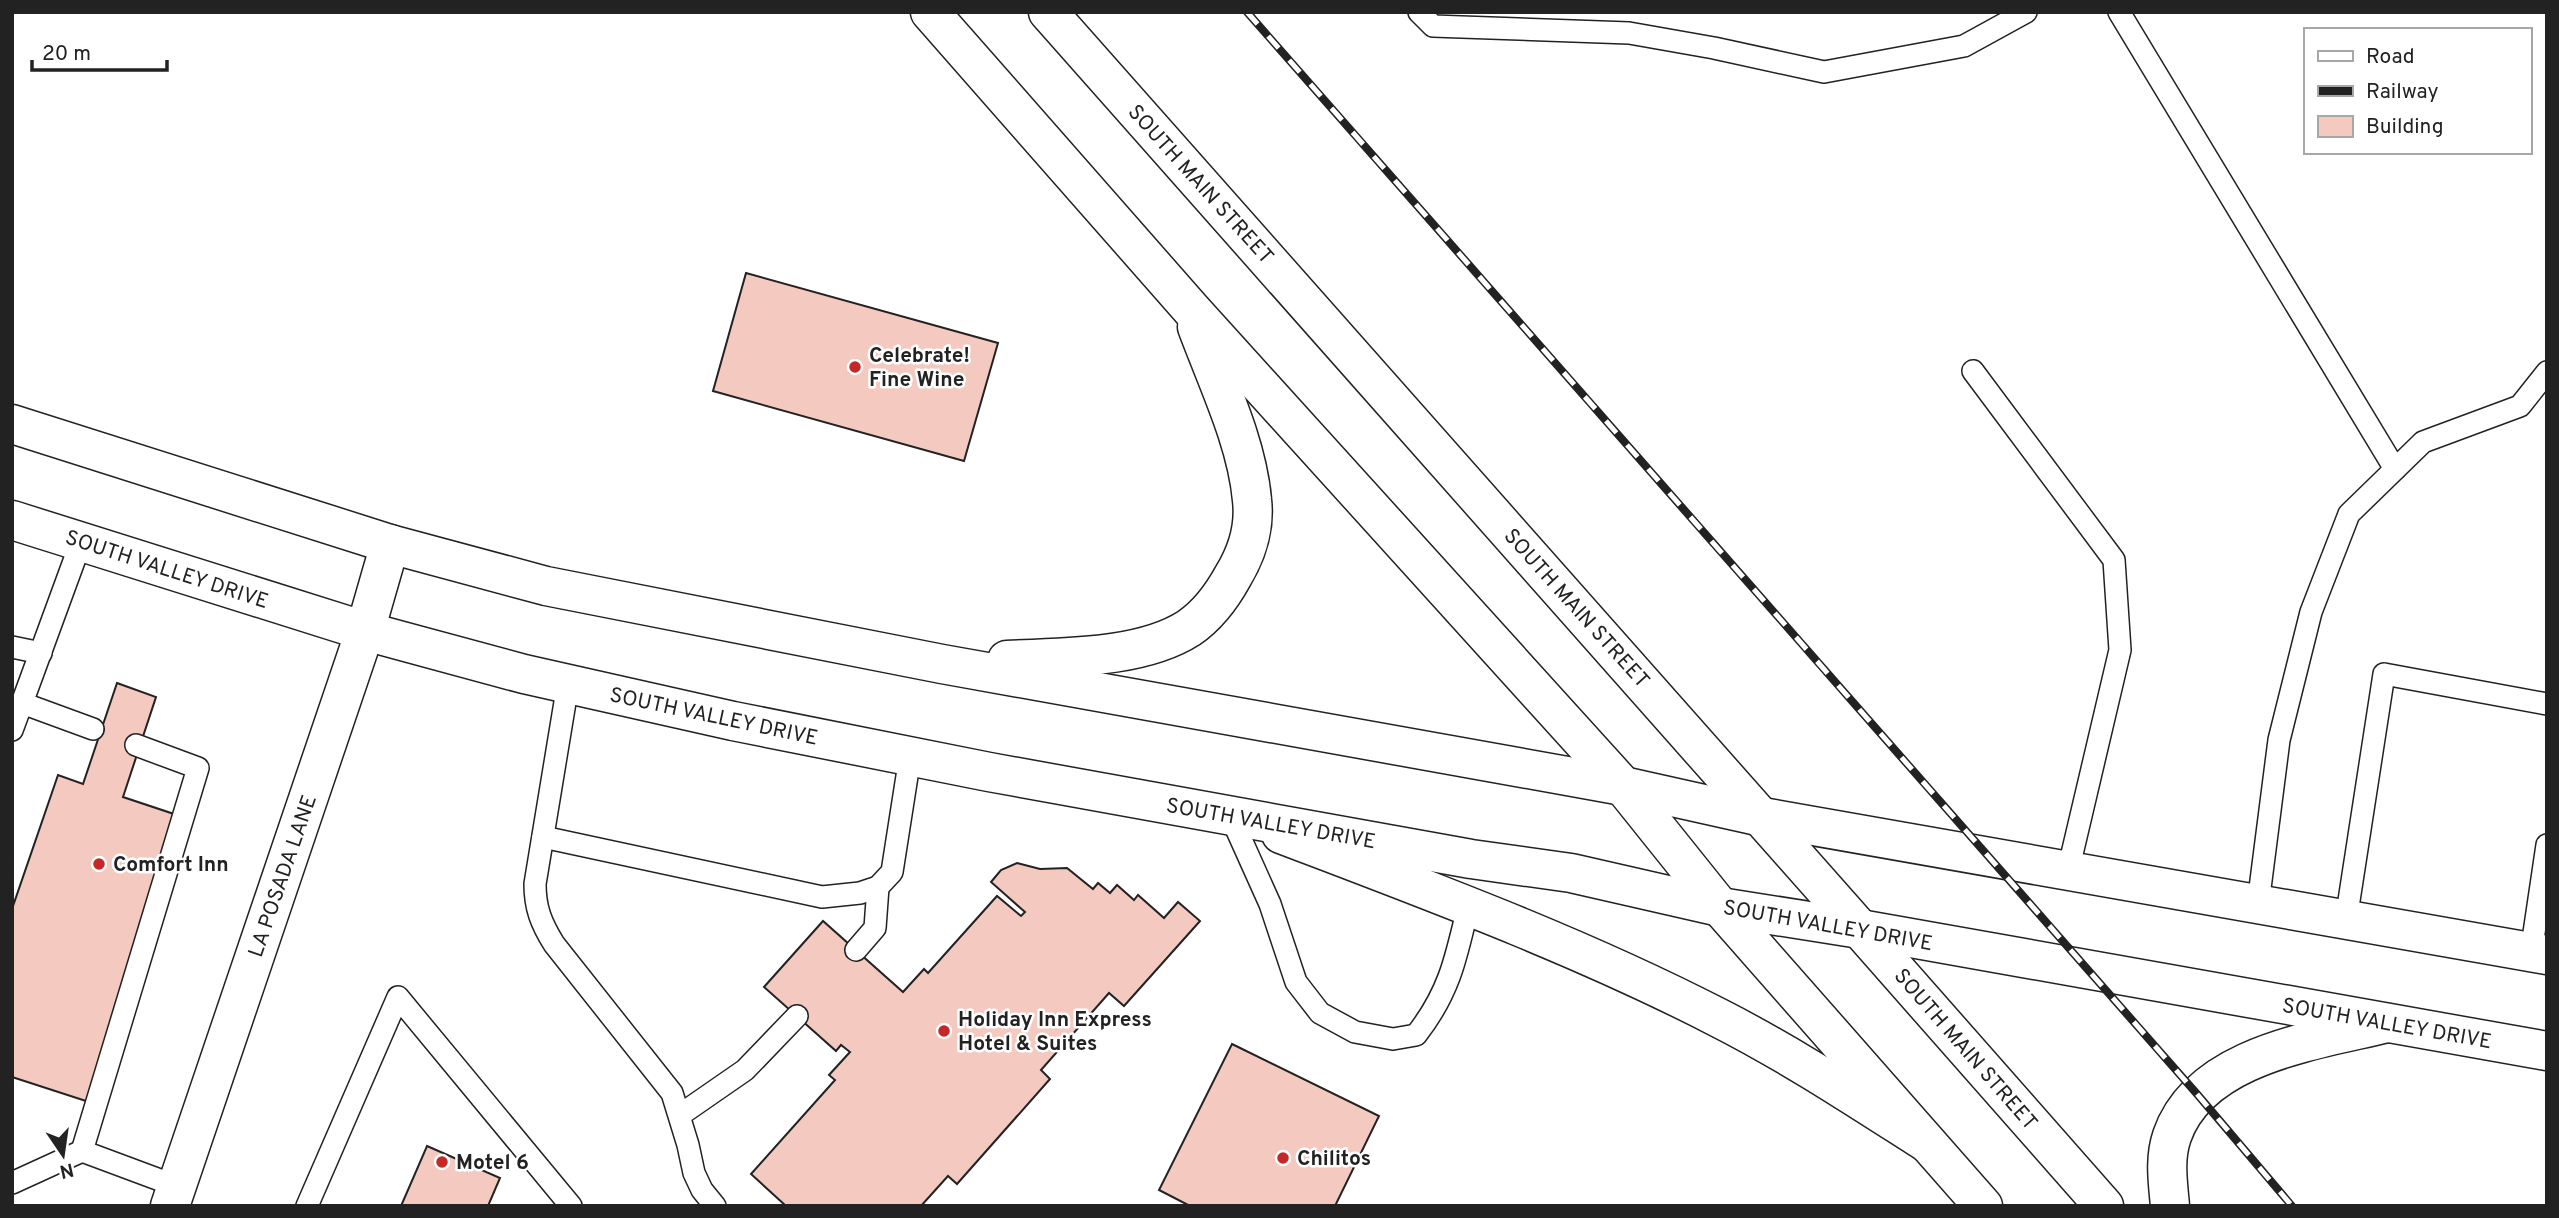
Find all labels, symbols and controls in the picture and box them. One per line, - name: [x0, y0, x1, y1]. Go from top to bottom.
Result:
- scale bar: [32, 28, 166, 72]
- legend: [2304, 28, 2531, 154]
- text: 20 m: [42, 41, 91, 68]
- text: Road: [2366, 44, 2415, 71]
- text: Railway: [2366, 79, 2439, 106]
- street label: SOUTH MAIN STREET: [1121, 100, 1279, 270]
- text: Building: [2366, 114, 2444, 141]
- place label: Celebrate! Fine Wine: [869, 343, 970, 394]
- marker: Celebrate! Fine Wine: [847, 359, 863, 375]
- street label: SOUTH MAIN STREET: [1497, 524, 1655, 694]
- street label: SOUTH VALLEY DRIVE: [61, 525, 272, 616]
- street label: SOUTH VALLEY DRIVE: [607, 682, 820, 753]
- street label: LA POSADA LANE: [243, 792, 324, 961]
- street label: SOUTH VALLEY DRIVE: [1164, 793, 1378, 856]
- place label: Comfort Inn: [113, 852, 229, 879]
- marker: Comfort Inn: [91, 856, 107, 872]
- street label: SOUTH VALLEY DRIVE: [1721, 895, 1935, 958]
- street label: SOUTH MAIN STREET: [1887, 964, 2043, 1136]
- street label: SOUTH VALLEY DRIVE: [2280, 993, 2494, 1056]
- place label: Holiday Inn Express Hotel & Suites: [958, 1007, 1152, 1058]
- marker: Holiday Inn Express Hotel & Suites: [936, 1023, 952, 1039]
- north arrow: [28, 1120, 98, 1190]
- place label: Chilitos: [1297, 1146, 1371, 1173]
- place label: Motel 6: [456, 1150, 529, 1177]
- marker: Chilitos: [1275, 1150, 1291, 1166]
- marker: Motel 6: [434, 1154, 450, 1170]
- text: N: [57, 1156, 76, 1183]

